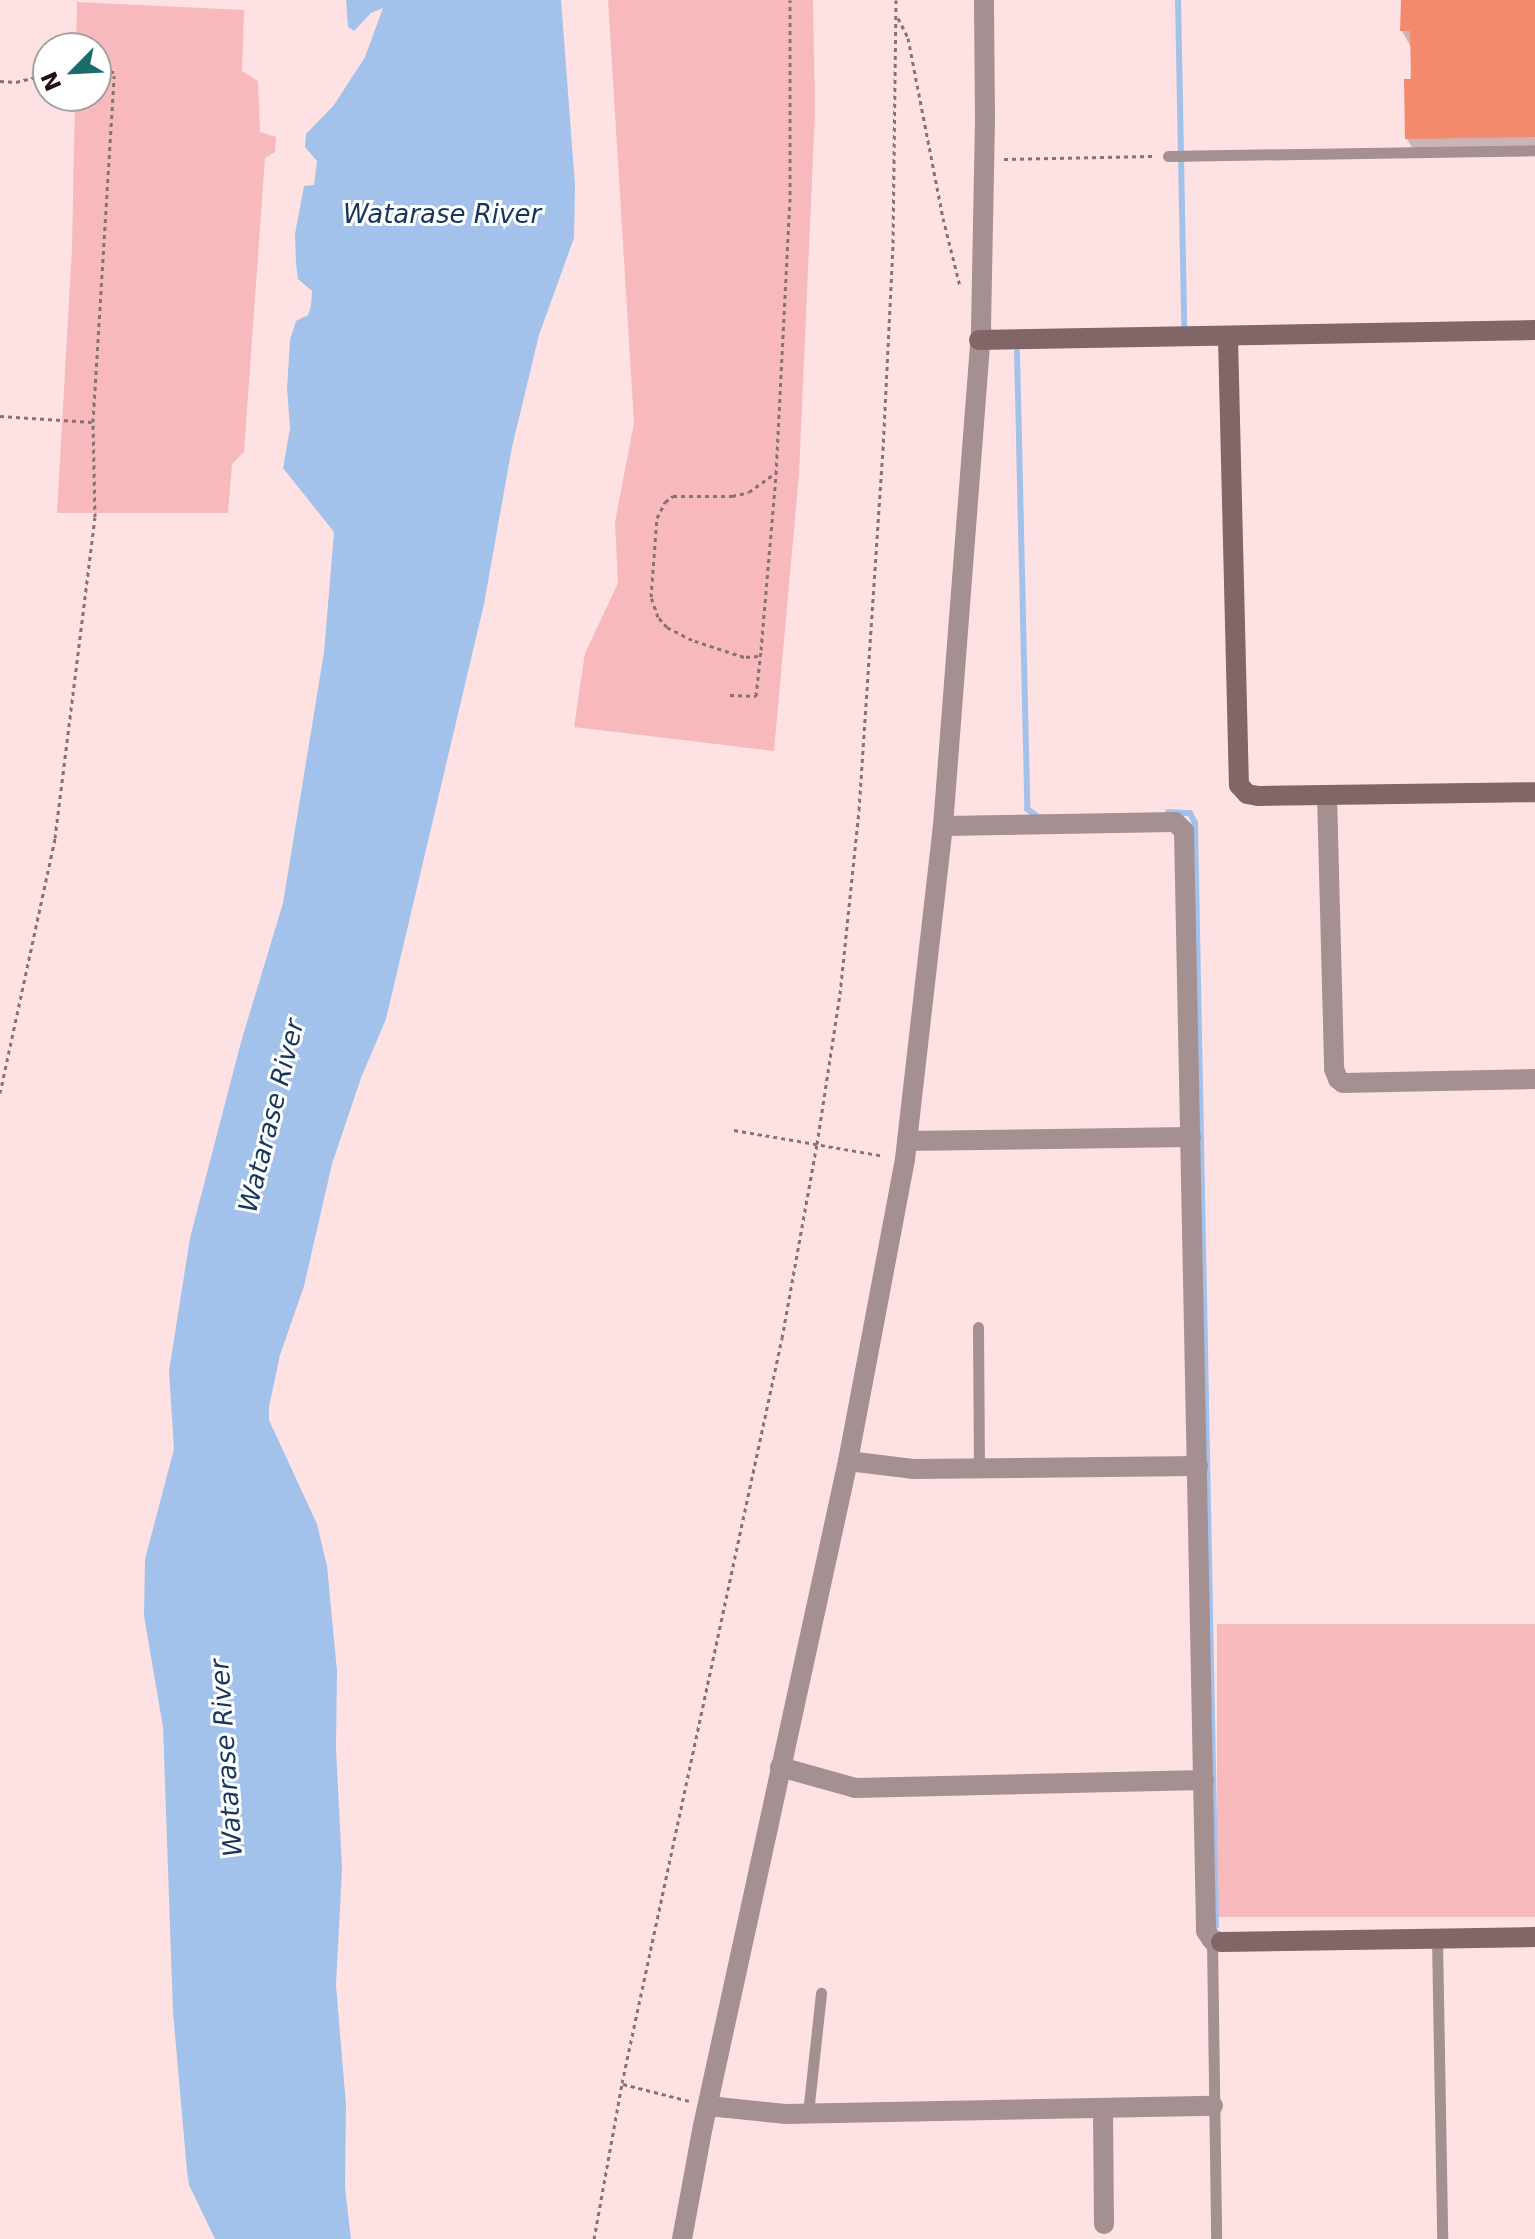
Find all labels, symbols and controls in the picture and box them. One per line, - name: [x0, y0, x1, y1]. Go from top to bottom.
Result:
- north arrow: [32, 32, 112, 112]
- text: N: [36, 68, 67, 95]
- water label: Watarase River: [343, 199, 541, 231]
- water label: Watarase River: [233, 1016, 311, 1216]
- water label: Watarase River: [205, 1658, 249, 1858]

